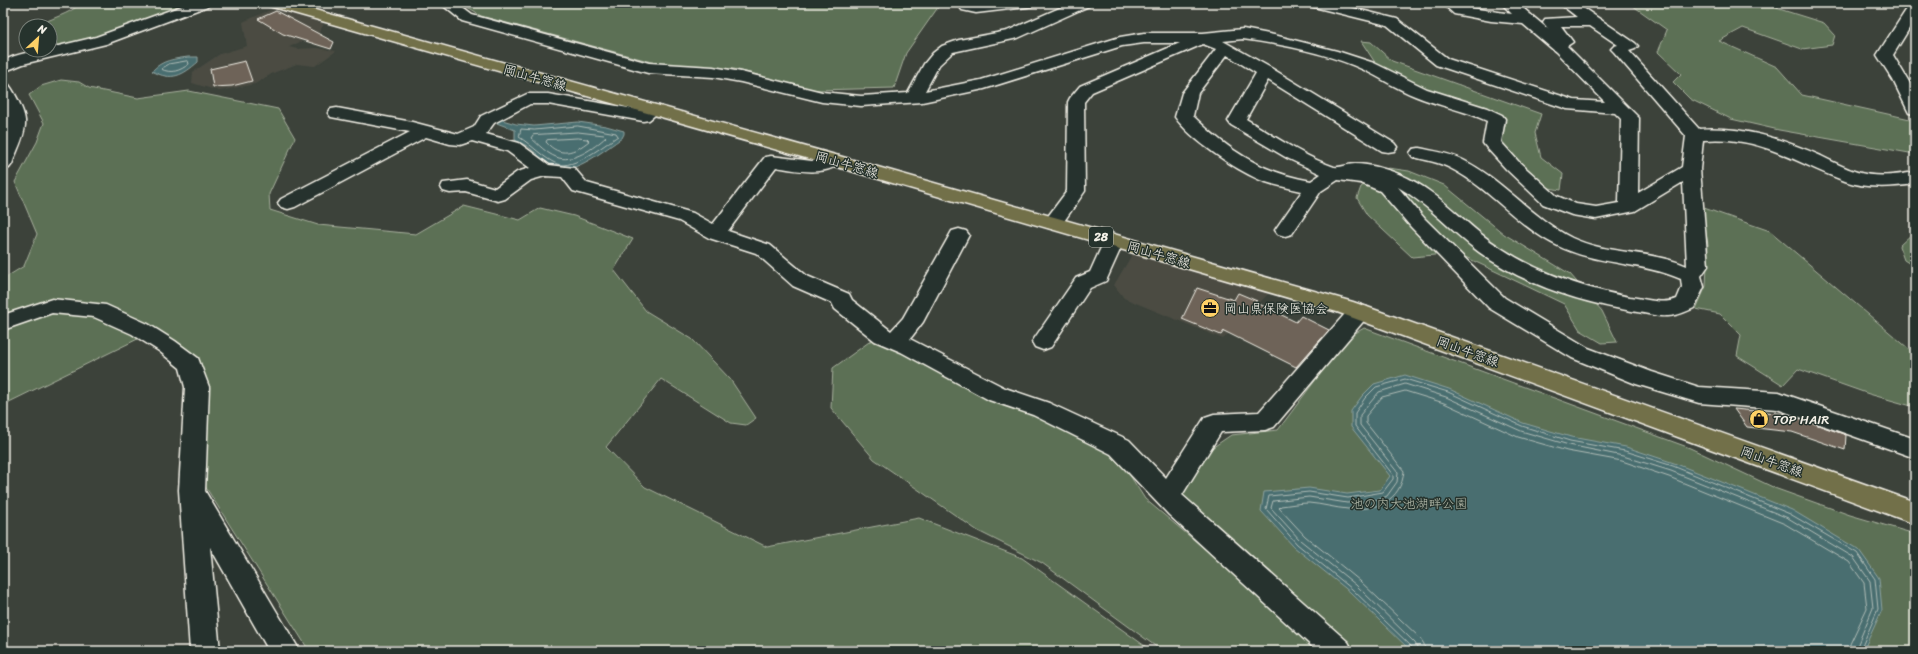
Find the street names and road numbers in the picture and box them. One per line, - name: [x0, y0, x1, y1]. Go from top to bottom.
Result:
- street label: 岡山牛窓線: [500, 57, 570, 98]
- street label: 岡山牛窓線: [812, 144, 882, 185]
- road number: 28: [1089, 227, 1113, 247]
- street label: 岡山牛窓線: [1124, 234, 1194, 275]
- street label: 岡山牛窓線: [1433, 330, 1503, 374]
- street label: 岡山牛窓線: [1737, 440, 1807, 484]

